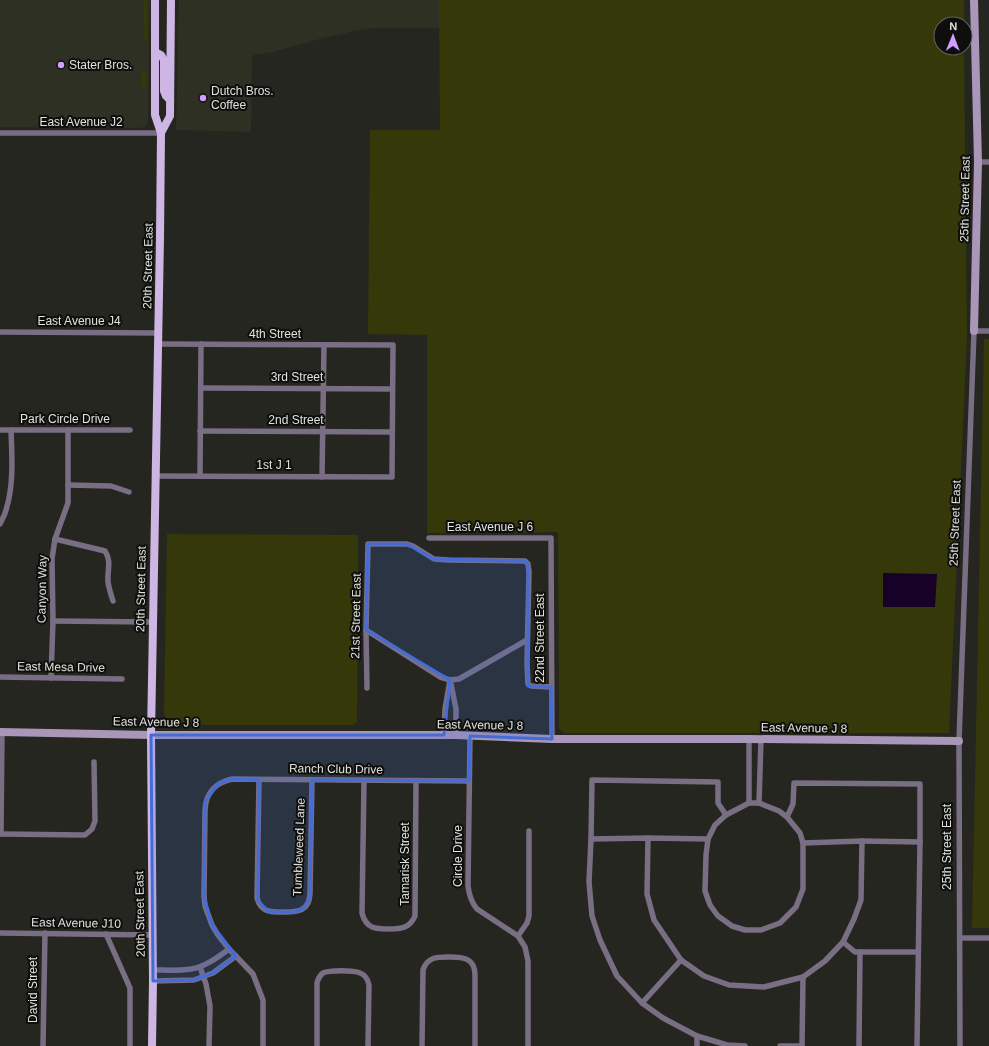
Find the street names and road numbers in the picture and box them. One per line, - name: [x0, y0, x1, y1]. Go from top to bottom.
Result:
- street label: East Avenue J2: [39, 115, 123, 129]
- street label: 25th Street East: [957, 155, 973, 242]
- street label: 20th Street East: [140, 222, 156, 309]
- street label: East Avenue J4: [37, 314, 121, 328]
- street label: 4th Street: [249, 327, 302, 341]
- street label: 3rd Street: [271, 370, 324, 384]
- street label: Park Circle Drive: [20, 412, 110, 426]
- street label: 2nd Street: [268, 413, 324, 427]
- street label: 1st J 1: [256, 458, 292, 472]
- street label: 25th Street East: [947, 479, 964, 566]
- street label: East Avenue J 6: [447, 520, 534, 534]
- street label: 20th Street East: [133, 545, 149, 632]
- street label: Canyon Way: [34, 555, 50, 623]
- street label: 21st Street East: [348, 573, 364, 659]
- street label: 22nd Street East: [533, 593, 547, 683]
- street label: East Mesa Drive: [17, 659, 105, 675]
- street label: East Avenue J 8: [113, 714, 200, 730]
- street label: East Avenue J 8: [437, 717, 524, 733]
- street label: East Avenue J 8: [761, 720, 848, 736]
- street label: Ranch Club Drive: [289, 761, 383, 777]
- street label: Tumbleweed Lane: [290, 797, 308, 896]
- street label: 25th Street East: [940, 803, 954, 890]
- street label: Tamarisk Street: [398, 822, 412, 906]
- street label: Circle Drive: [451, 825, 465, 887]
- street label: 20th Street East: [132, 870, 148, 957]
- street label: East Avenue J10: [31, 915, 121, 931]
- street label: David Street: [26, 956, 40, 1023]

